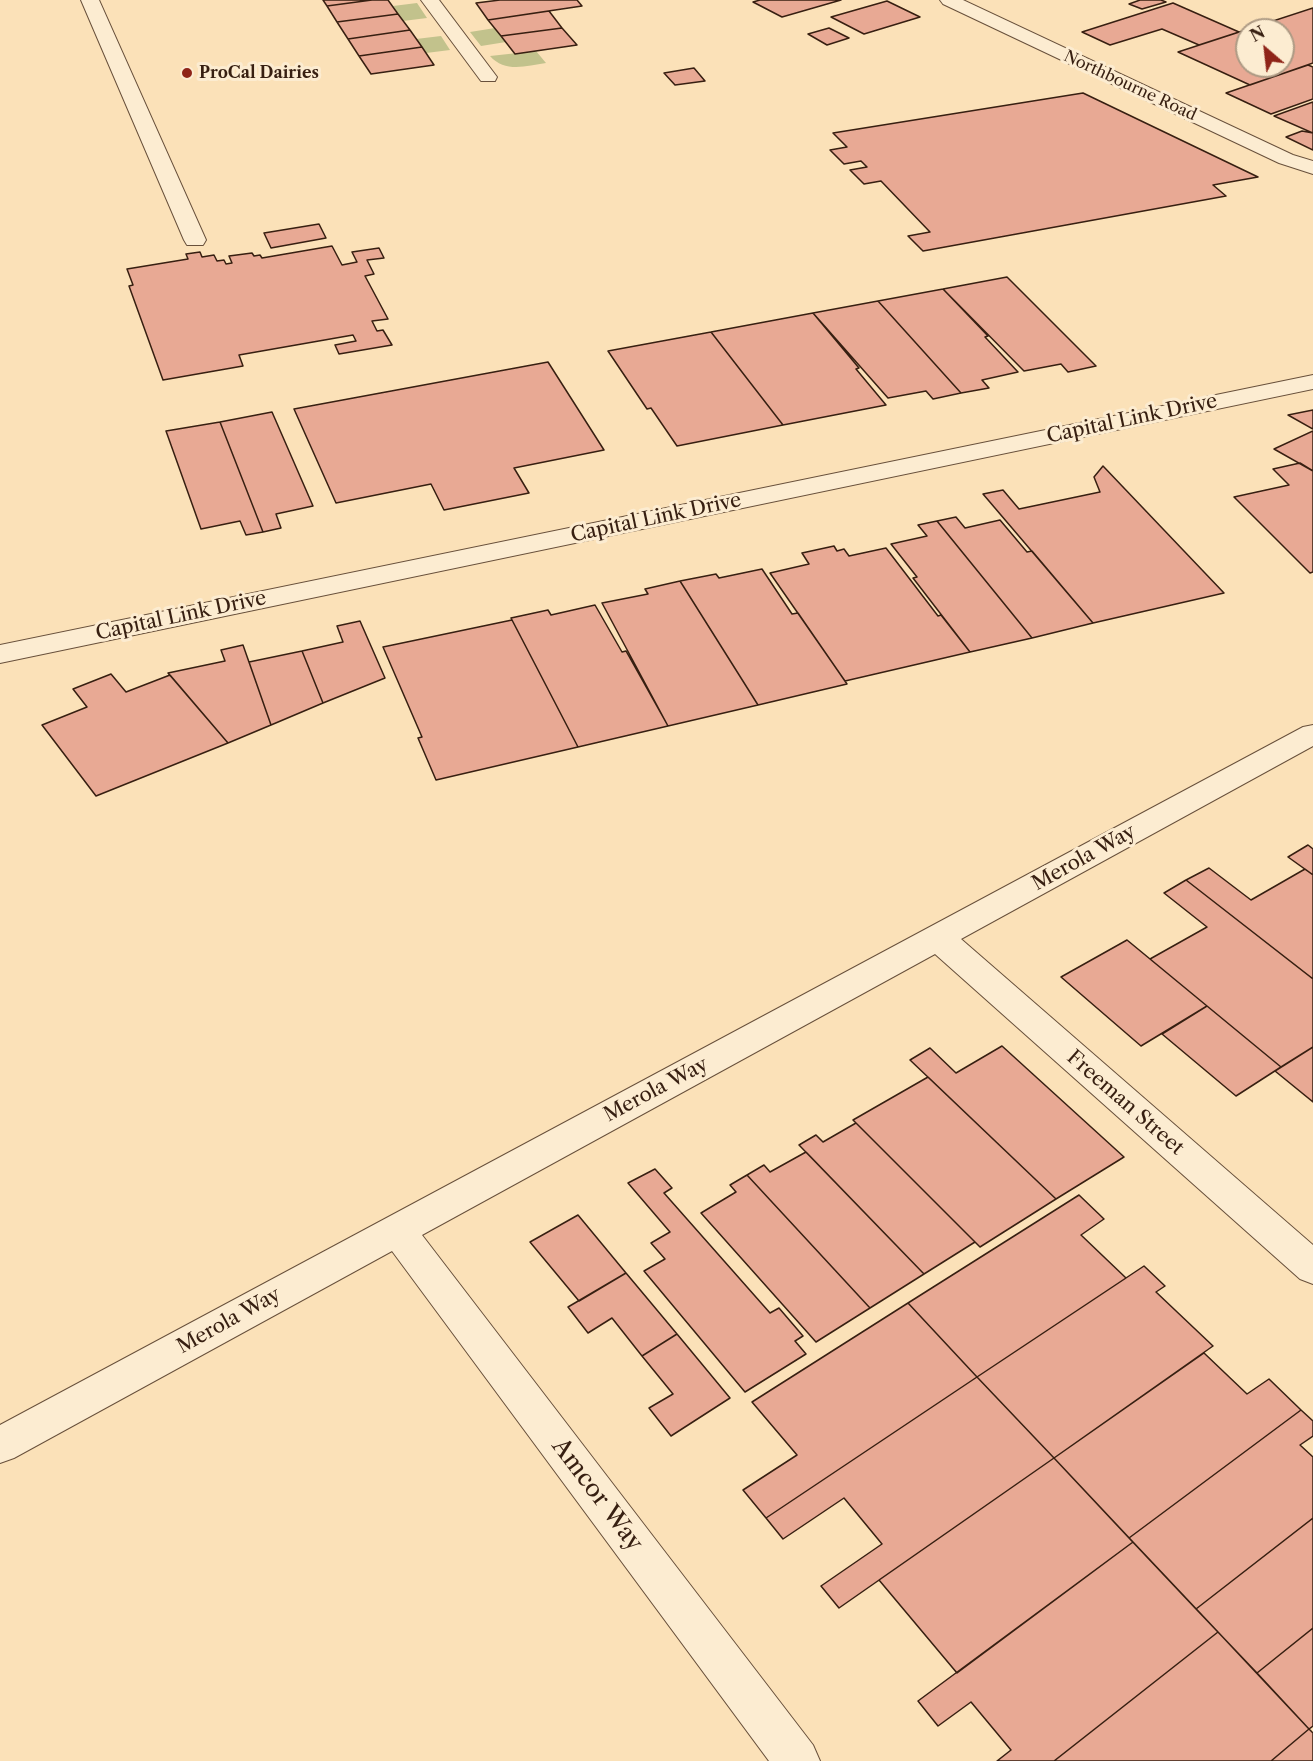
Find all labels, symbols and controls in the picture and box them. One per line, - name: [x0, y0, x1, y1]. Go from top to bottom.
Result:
- north arrow: [1235, 18, 1295, 78]
- text: N: [1247, 22, 1268, 46]
- street label: Northbourne Road: [1061, 47, 1199, 125]
- place label: ProCal Dairies: [199, 63, 319, 83]
- marker: ProCal Dairies: [180, 66, 194, 80]
- street label: Capital Link Drive: [1044, 389, 1220, 449]
- street label: Capital Link Drive: [568, 488, 744, 548]
- street label: Capital Link Drive: [93, 586, 269, 646]
- street label: Merola Way: [1028, 820, 1140, 896]
- street label: Freeman Street: [1062, 1046, 1188, 1160]
- street label: Merola Way: [600, 1053, 712, 1127]
- street label: Merola Way: [173, 1283, 285, 1359]
- street label: Amcor Way: [545, 1433, 649, 1557]

